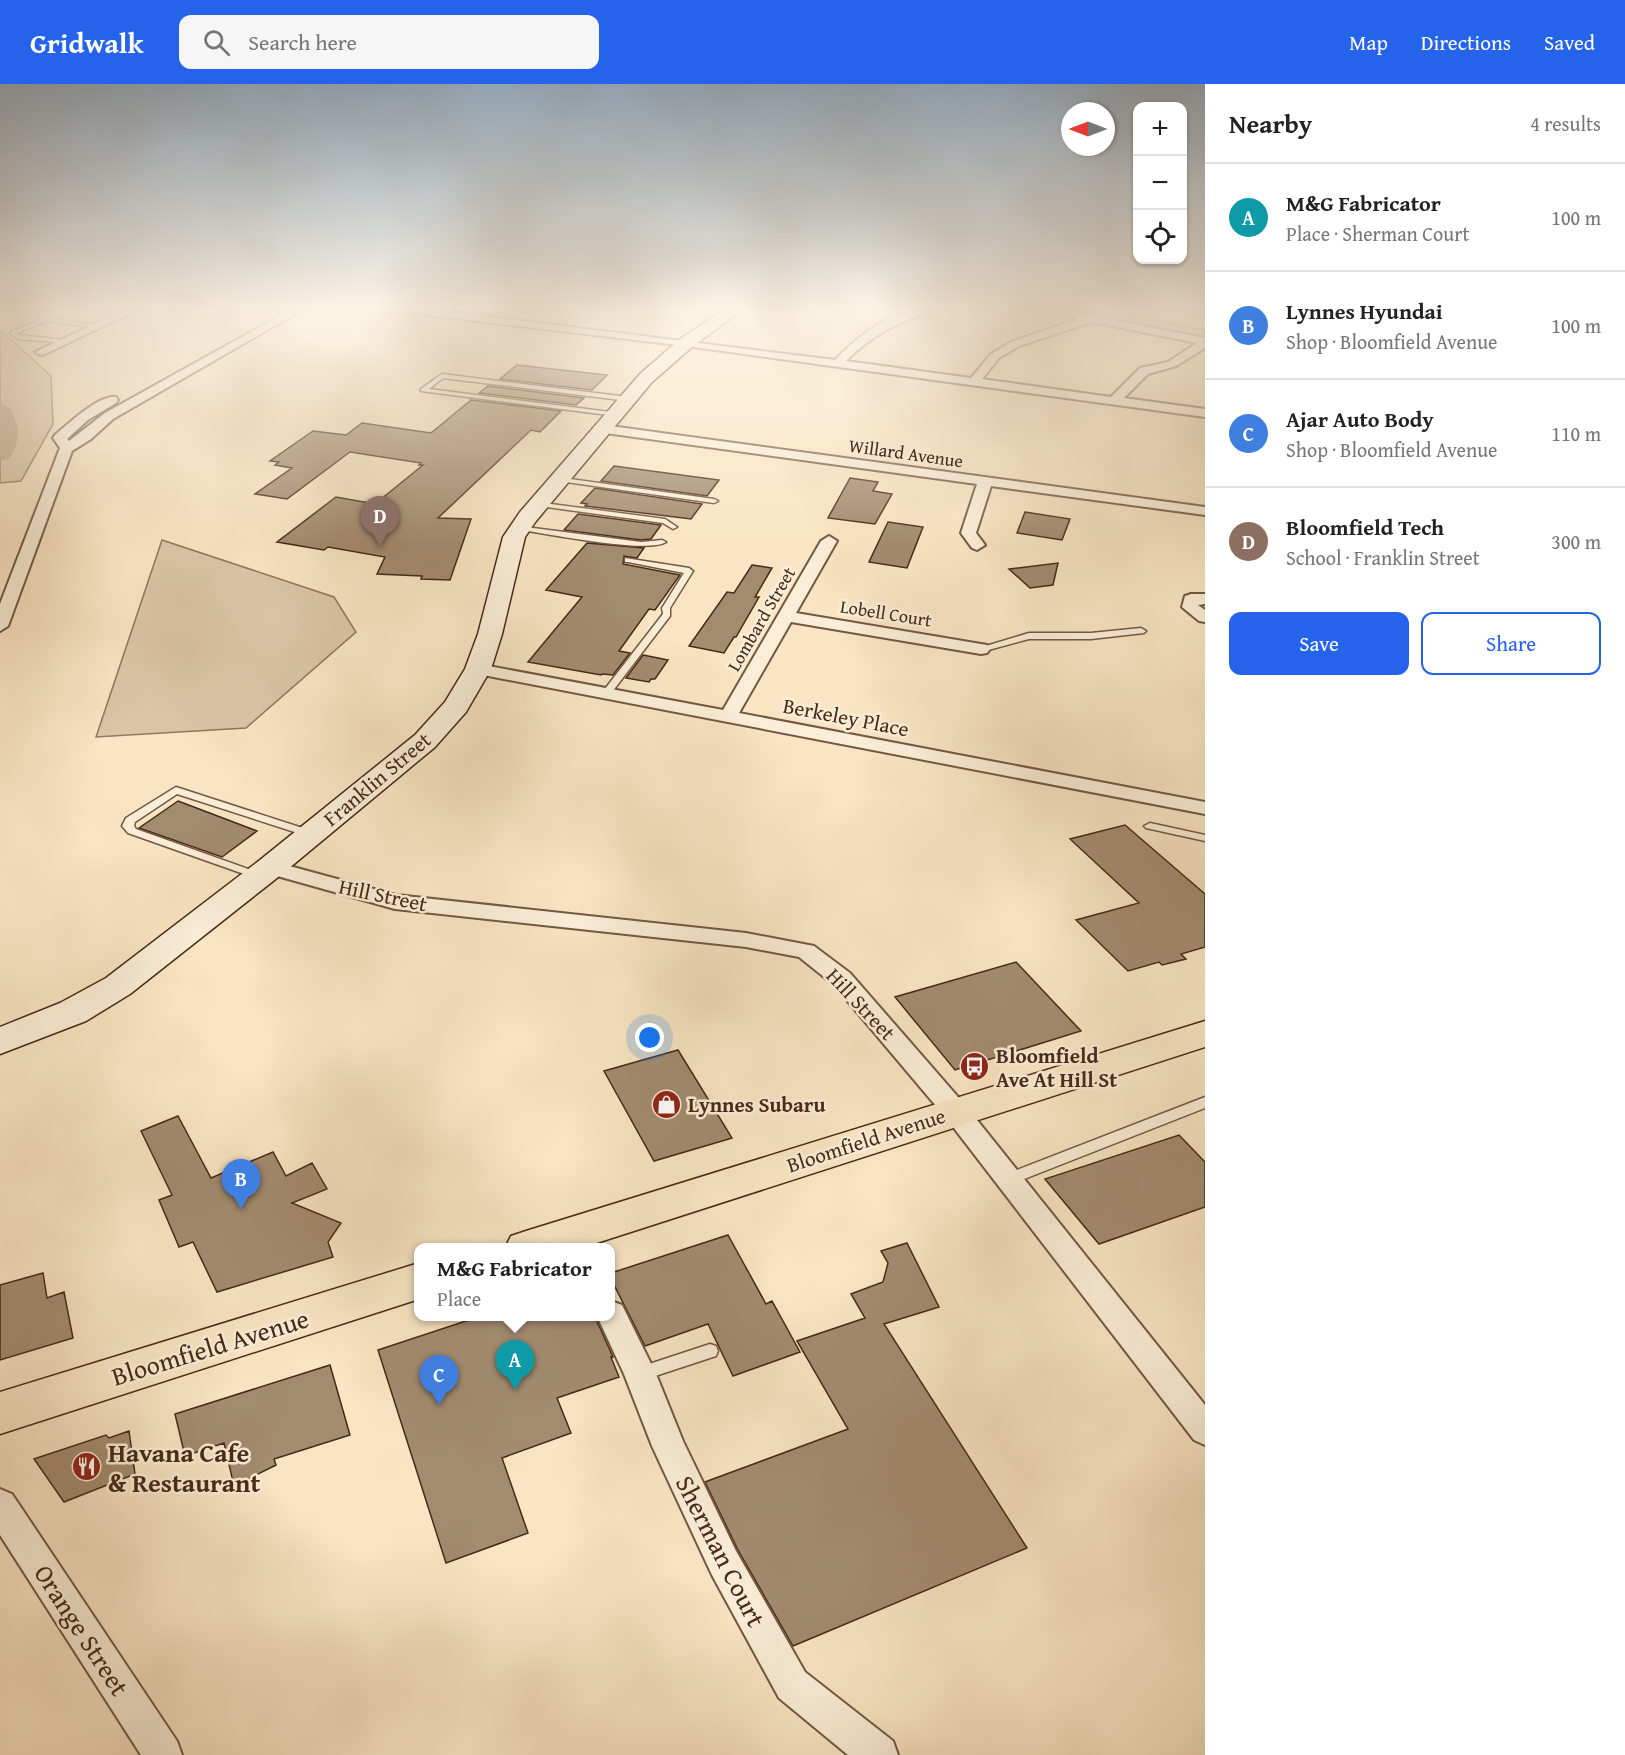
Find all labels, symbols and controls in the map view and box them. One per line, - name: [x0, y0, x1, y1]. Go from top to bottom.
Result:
- search box: [179, 15, 599, 69]
- text: Gridwalk: [30, 22, 143, 63]
- icon: search: [200, 26, 233, 59]
- text: Search here: [248, 26, 357, 58]
- text: Map: [1349, 27, 1388, 58]
- text: Directions: [1421, 27, 1511, 58]
- text: Saved: [1544, 27, 1595, 58]
- north arrow: [1061, 102, 1115, 156]
- map controls: [1133, 102, 1187, 264]
- button: +: [1133, 102, 1187, 156]
- text: Nearby: [1229, 104, 1312, 143]
- text: 4 results: [1530, 109, 1601, 138]
- button: −: [1133, 156, 1187, 210]
- text: M&G Fabricator: [1286, 187, 1441, 219]
- text: A: [1242, 203, 1255, 232]
- text: 100 m: [1551, 203, 1601, 232]
- button: locate: [1133, 210, 1187, 264]
- text: Place · Sherman Court: [1286, 219, 1469, 248]
- text: Lynnes Hyundai: [1286, 295, 1443, 327]
- text: B: [1242, 311, 1255, 340]
- text: 100 m: [1551, 311, 1601, 340]
- text: Shop · Bloomfield Avenue: [1286, 327, 1497, 356]
- text: Ajar Auto Body: [1286, 403, 1434, 435]
- text: C: [1243, 419, 1254, 448]
- text: 110 m: [1551, 419, 1601, 448]
- street label: Willard Avenue: [847, 432, 965, 474]
- text: Shop · Bloomfield Avenue: [1286, 435, 1497, 464]
- pin: D: [360, 496, 400, 546]
- text: Bloomfield Tech: [1286, 511, 1444, 543]
- text: D: [1242, 527, 1255, 556]
- text: 300 m: [1551, 527, 1601, 556]
- text: School · Franklin Street: [1286, 543, 1480, 572]
- street label: Lombard Street: [720, 561, 802, 676]
- street label: Lobell Court: [838, 592, 934, 634]
- button: Save: [1229, 612, 1409, 675]
- button: Share: [1421, 612, 1601, 675]
- street label: Berkeley Place: [780, 690, 912, 744]
- street label: Franklin Street: [316, 724, 438, 833]
- street label: Hill Street: [336, 871, 431, 920]
- street label: Hill Street: [819, 961, 903, 1048]
- your location: [635, 1023, 664, 1052]
- place label: Bloomfield Ave At Hill St: [996, 1040, 1117, 1095]
- bus stop icon: Bloomfield Ave At Hill St: [959, 1051, 991, 1083]
- shop icon: Lynnes Subaru: [651, 1088, 683, 1120]
- place label: Lynnes Subaru: [688, 1089, 825, 1120]
- street label: Bloomfield Avenue: [783, 1100, 949, 1180]
- pin: B: [222, 1160, 260, 1209]
- popup: [414, 1243, 615, 1321]
- text: M&G Fabricator: [437, 1252, 592, 1284]
- text: Place: [437, 1284, 481, 1313]
- street label: Bloomfield Avenue: [107, 1298, 313, 1396]
- pin: A: [496, 1340, 534, 1390]
- pin: C: [420, 1356, 458, 1405]
- place label: Havana Cafe & Restaurant: [108, 1433, 260, 1502]
- restaurant icon: Havana Cafe & Restaurant: [71, 1451, 103, 1483]
- street label: Sherman Court: [666, 1468, 776, 1634]
- street label: Orange Street: [25, 1557, 139, 1703]

